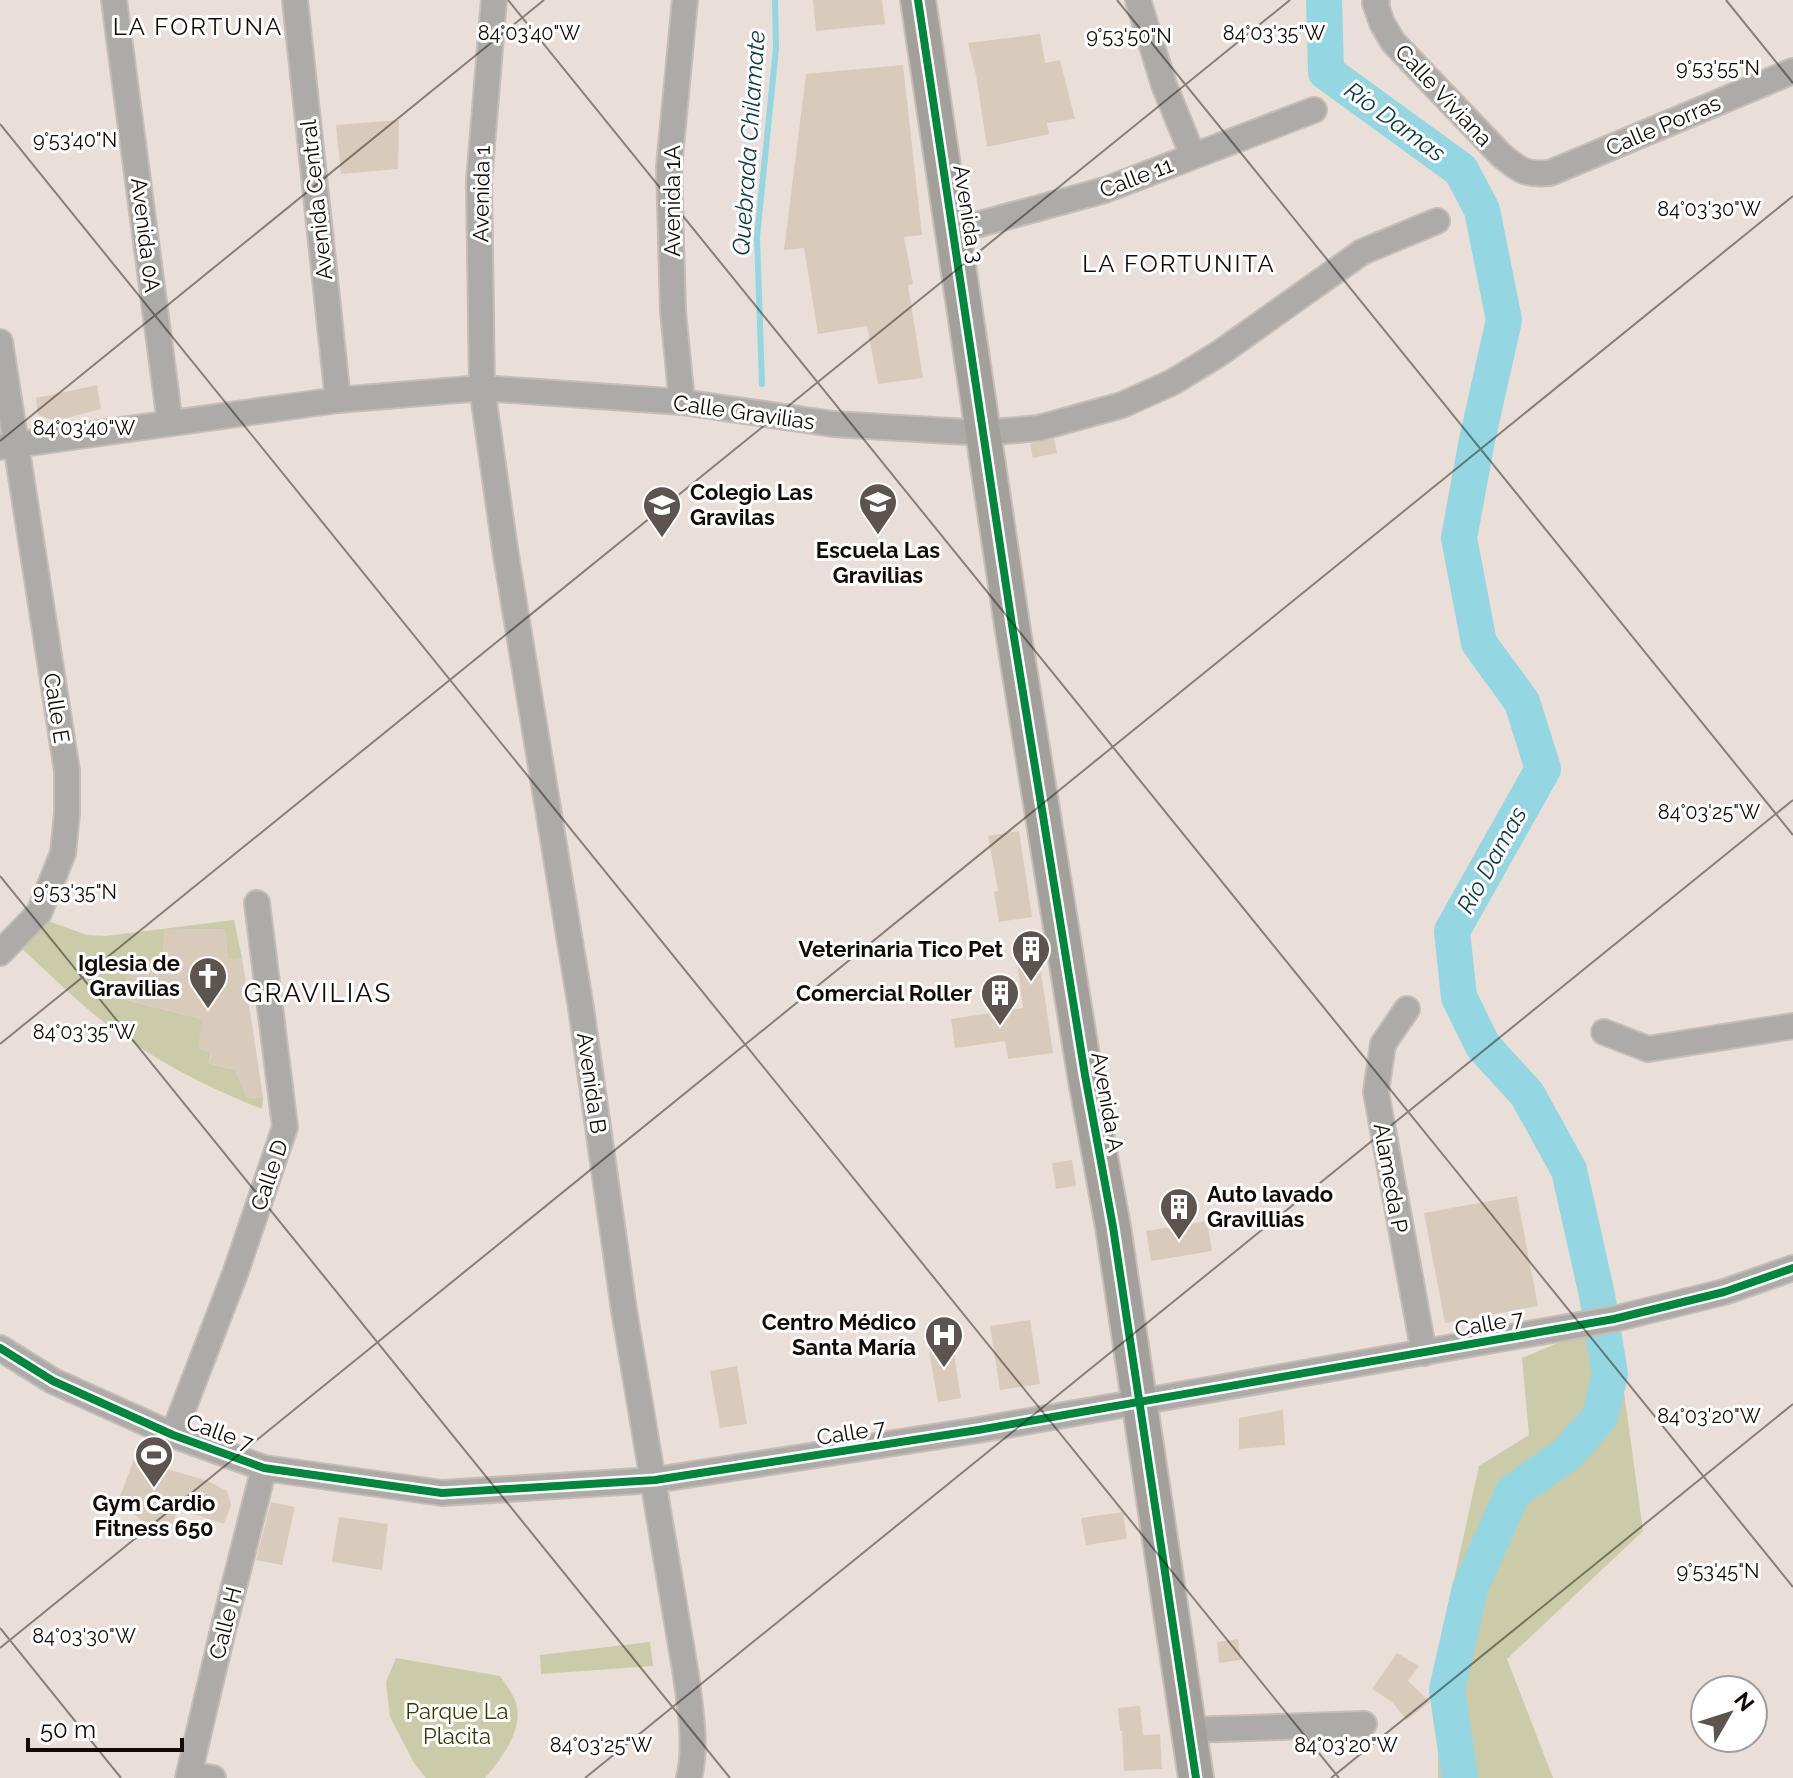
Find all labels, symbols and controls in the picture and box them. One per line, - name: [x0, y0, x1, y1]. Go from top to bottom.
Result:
- district label: LA FORTUNA: [113, 12, 283, 41]
- text: 84°03'40"W: [478, 21, 580, 45]
- text: 84°03'35"W: [1223, 21, 1325, 45]
- text: 9°53'50"N: [1086, 24, 1172, 48]
- water label: Quebrada Chilamate: [726, 29, 771, 256]
- street label: Calle Viviana: [1390, 39, 1498, 151]
- text: 9°53'55"N: [1676, 56, 1760, 80]
- water label: Río Damas: [1339, 75, 1451, 168]
- street label: Calle Porras: [1602, 89, 1724, 161]
- street label: Avenida Central: [295, 119, 337, 281]
- text: 9°53'40"N: [33, 128, 117, 152]
- street label: Avenida 1: [467, 145, 495, 243]
- street label: Avenida 1A: [659, 145, 685, 257]
- street label: Calle 11: [1096, 151, 1176, 203]
- street label: Avenida 3: [948, 163, 990, 265]
- street label: Avenida 0A: [126, 176, 166, 294]
- text: 84°03'30"W: [1657, 197, 1761, 221]
- district label: LA FORTUNITA: [1082, 249, 1276, 278]
- street label: Calle Gravilias: [672, 389, 816, 435]
- text: 84°03'40"W: [33, 416, 135, 440]
- place label: Colegio Las Gravilas: [690, 479, 813, 530]
- school or university icon: Escuela Las Gravilias: [857, 481, 899, 536]
- school or university icon: Colegio Las Gravilas: [641, 484, 683, 539]
- place label: Escuela Las Gravilias: [816, 537, 940, 588]
- street label: Calle E: [39, 671, 75, 745]
- text: 84°03'25"W: [1658, 800, 1760, 824]
- water label: Río Damas: [1450, 801, 1533, 918]
- text: 9°53'35"N: [33, 880, 117, 904]
- building icon: Veterinaria Tico Pet: [1010, 928, 1052, 983]
- place label: Veterinaria Tico Pet: [799, 936, 1004, 962]
- place label: Iglesia de Gravilias: [78, 950, 180, 1001]
- church icon: Iglesia de Gravilias: [187, 955, 229, 1010]
- building icon: Comercial Roller: [979, 972, 1021, 1027]
- district label: GRAVILIAS: [244, 978, 392, 1008]
- place label: Comercial Roller: [796, 980, 972, 1006]
- text: 84°03'35"W: [33, 1020, 135, 1044]
- street label: Avenida B: [572, 1031, 612, 1135]
- street label: Avenida A: [1086, 1050, 1130, 1154]
- street label: Alameda P: [1369, 1121, 1413, 1235]
- street label: Calle D: [245, 1136, 293, 1214]
- place label: Auto lavado Gravillias: [1207, 1181, 1333, 1232]
- building icon: Auto lavado Gravillias: [1158, 1186, 1200, 1241]
- street label: Calle 7: [1453, 1304, 1526, 1342]
- place label: Centro Médico Santa María: [762, 1309, 916, 1360]
- hospital icon: Centro Médico Santa María: [923, 1314, 965, 1369]
- text: 84°03'20"W: [1657, 1404, 1761, 1428]
- street label: Calle 7: [183, 1408, 257, 1456]
- street label: Calle 7: [815, 1414, 887, 1450]
- sports icon: Gym Cardio Fitness 650: [133, 1434, 175, 1489]
- place label: Gym Cardio Fitness 650: [93, 1490, 215, 1541]
- text: 9°53'45"N: [1677, 1559, 1759, 1583]
- street label: Calle H: [203, 1584, 247, 1662]
- text: 84°03'30"W: [32, 1624, 136, 1648]
- north arrow: [1689, 1674, 1769, 1754]
- text: N: [1729, 1687, 1760, 1716]
- park label: Parque La Placita: [406, 1698, 508, 1749]
- scale bar: [28, 1702, 182, 1752]
- text: 50 m: [40, 1715, 96, 1744]
- text: 84°03'25"W: [550, 1733, 652, 1757]
- text: 84°03'20"W: [1294, 1733, 1398, 1757]

